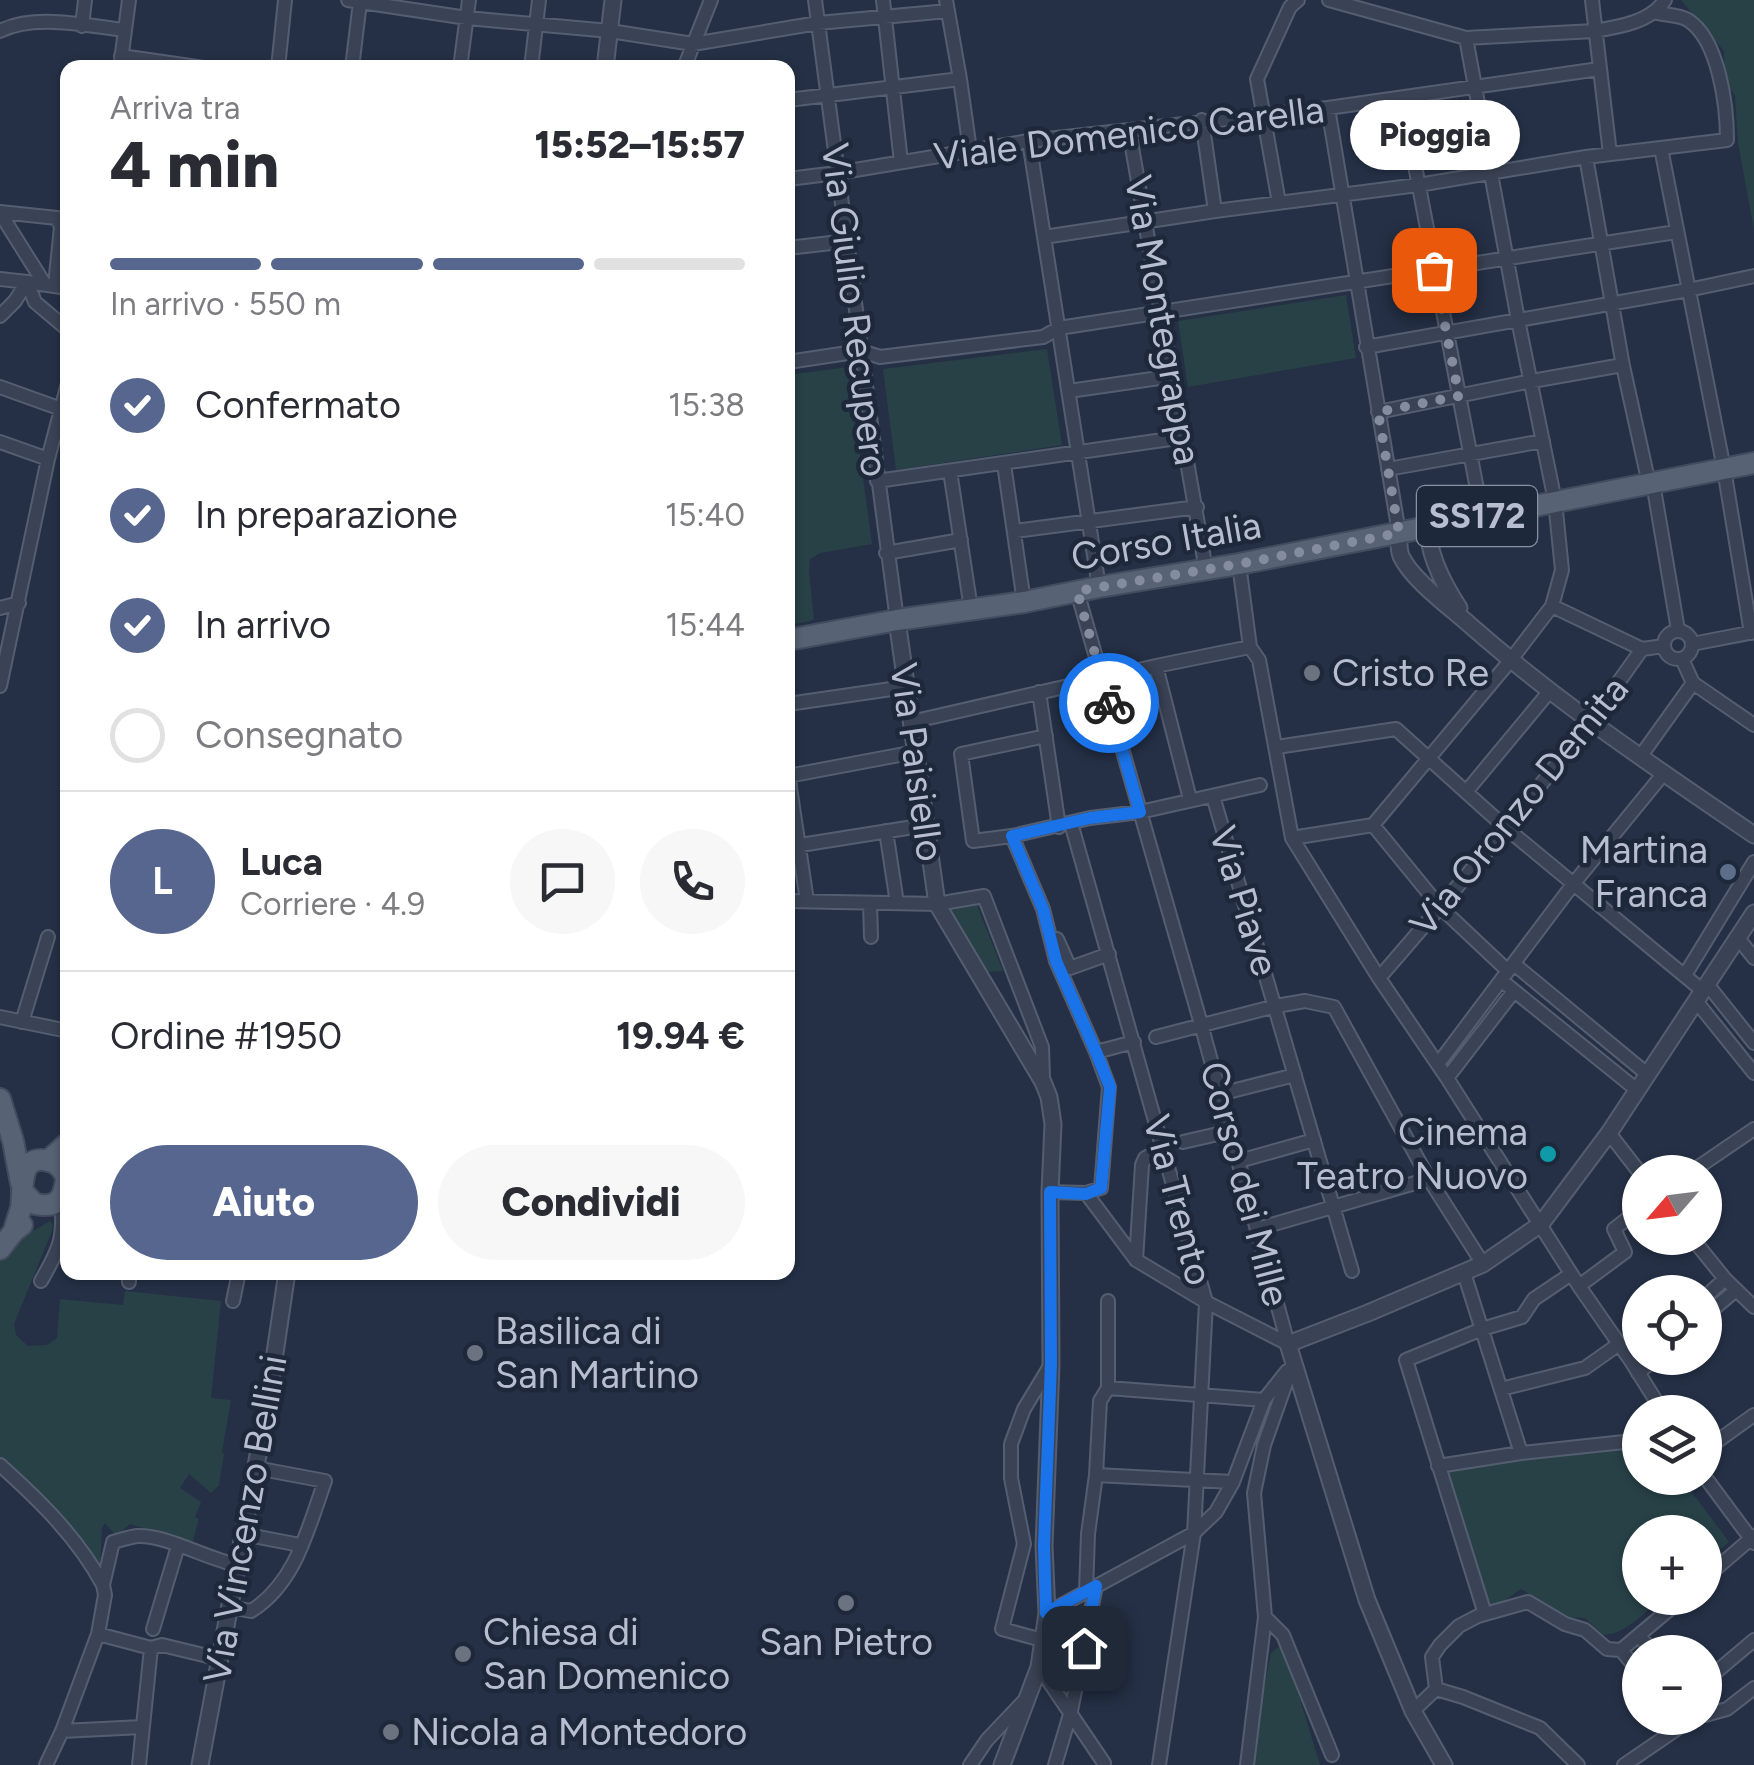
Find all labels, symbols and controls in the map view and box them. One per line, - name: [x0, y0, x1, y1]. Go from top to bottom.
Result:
- street label: Viale Domenico Carella: [931, 86, 1327, 180]
- text: Arriva tra: [110, 89, 240, 127]
- callout: Pioggia: [1349, 100, 1519, 170]
- text: Pioggia: [1379, 116, 1491, 154]
- text: 15:52–15:57: [535, 122, 745, 168]
- text: 4 min: [110, 125, 279, 203]
- street label: Via Giulio Recupero: [812, 141, 898, 479]
- street label: Via Montegrappa: [1115, 172, 1211, 468]
- pin: [1392, 228, 1477, 313]
- icon: bag: [1407, 243, 1462, 298]
- text: In arrivo · 550 m: [110, 285, 341, 323]
- icon: check: [110, 378, 165, 433]
- text: Confermato: [195, 382, 401, 428]
- text: 15:38: [668, 386, 745, 424]
- road number: SS172: [1417, 486, 1537, 546]
- icon: check: [110, 488, 165, 543]
- text: In preparazione: [195, 492, 457, 538]
- text: 15:40: [665, 496, 745, 534]
- street label: Corso Italia: [1068, 502, 1264, 580]
- icon: check: [110, 598, 165, 653]
- text: In arrivo: [195, 602, 331, 648]
- text: 15:44: [666, 606, 745, 644]
- place label: Cristo Re: [1332, 650, 1489, 696]
- courier: [1059, 653, 1159, 753]
- street label: Via Paisiello: [880, 660, 954, 864]
- marker: Cristo Re: [1301, 662, 1323, 684]
- street label: Via Oronzo Demita: [1400, 667, 1638, 945]
- icon: bike: [1082, 676, 1137, 731]
- text: Consegnato: [195, 712, 403, 758]
- street label: Via Piave: [1200, 821, 1288, 981]
- place label: Martina Franca: [1580, 827, 1708, 917]
- button: chat: [510, 829, 615, 934]
- button: phone: [640, 829, 745, 934]
- text: Luca: [240, 839, 323, 885]
- text: L: [152, 858, 173, 904]
- marker: Martina Franca: [1717, 861, 1739, 883]
- text: Corriere · 4.9: [240, 885, 425, 923]
- text: Ordine #1950: [110, 1013, 342, 1059]
- text: 19.94 €: [616, 1013, 745, 1059]
- street label: Corso dei Mille: [1190, 1057, 1300, 1311]
- place label: Cinema Teatro Nuovo: [1297, 1109, 1528, 1199]
- street label: Via Trento: [1133, 1110, 1223, 1290]
- marker: Cinema Teatro Nuovo: [1537, 1143, 1559, 1165]
- button: Aiuto: [110, 1145, 418, 1260]
- button: Condividi: [438, 1145, 745, 1260]
- north arrow: [1622, 1155, 1722, 1255]
- map controls: [1622, 1155, 1722, 1735]
- button: locate: [1622, 1275, 1722, 1375]
- place label: Basilica di San Martino: [495, 1308, 699, 1398]
- marker: Basilica di San Martino: [464, 1342, 486, 1364]
- street label: Via Vincenzo Bellini: [193, 1351, 297, 1687]
- button: layers: [1622, 1395, 1722, 1495]
- button: +: [1622, 1515, 1722, 1615]
- marker: San Pietro: [835, 1592, 857, 1614]
- pin: [1042, 1606, 1127, 1691]
- place label: Chiesa di San Domenico: [483, 1609, 730, 1699]
- place label: San Pietro: [759, 1619, 933, 1665]
- icon: home: [1057, 1621, 1112, 1676]
- button: −: [1622, 1635, 1722, 1735]
- marker: Chiesa di San Domenico: [452, 1643, 474, 1665]
- place label: Nicola a Montedoro: [411, 1709, 747, 1755]
- marker: Nicola a Montedoro: [380, 1721, 402, 1743]

